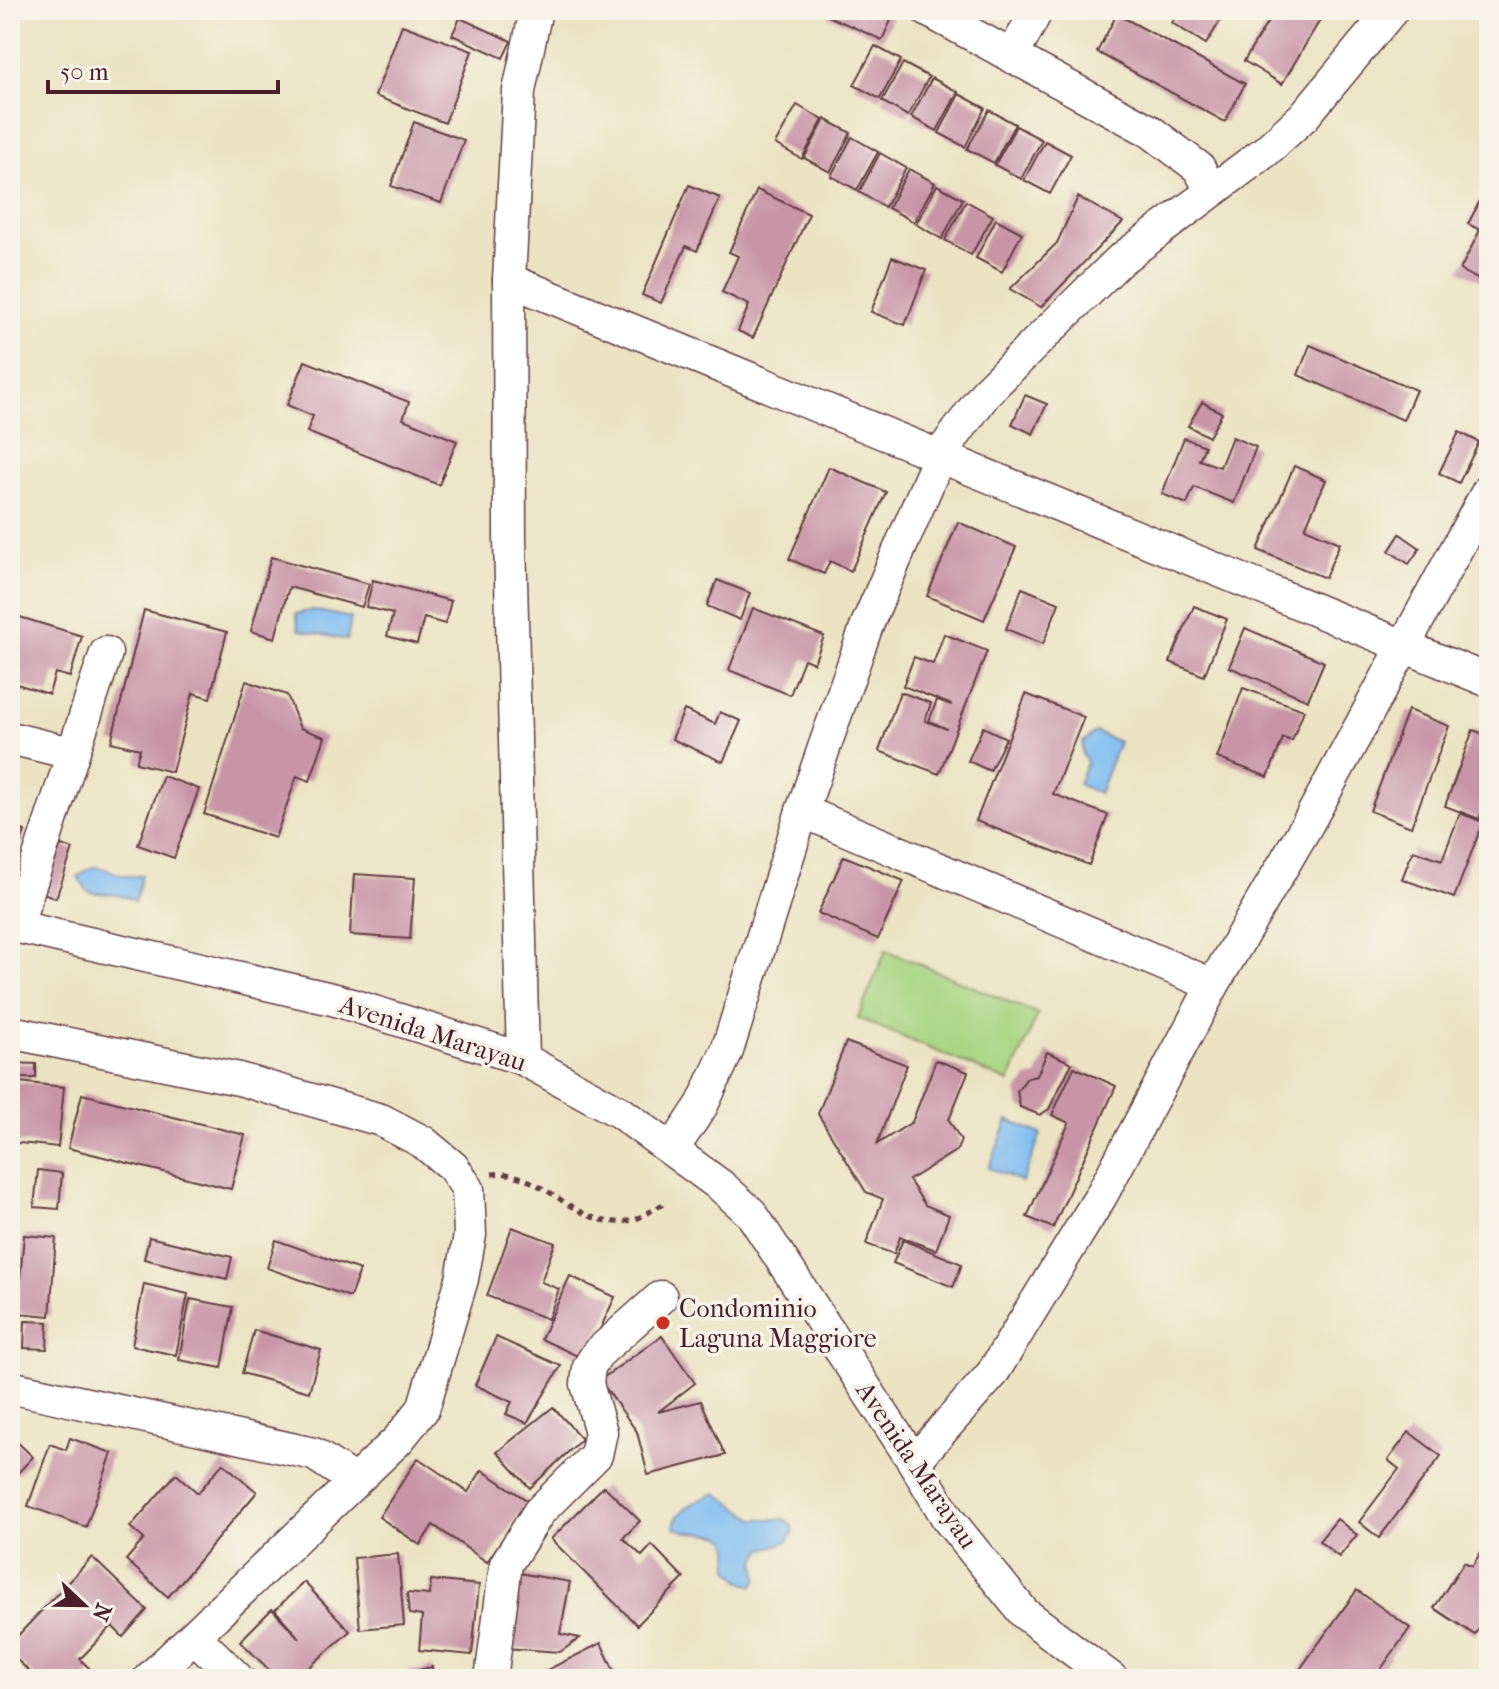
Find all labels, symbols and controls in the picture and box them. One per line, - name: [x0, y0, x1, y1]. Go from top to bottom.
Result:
- scale bar: [48, 44, 278, 94]
- text: 50 m: [60, 58, 109, 86]
- street label: Avenida Marayau: [335, 988, 530, 1078]
- place label: Condominio Laguna Maggiore: [679, 1293, 877, 1354]
- marker: Condominio Laguna Maggiore: [654, 1314, 672, 1332]
- street label: Avenida Marayau: [849, 1375, 984, 1555]
- north arrow: [44, 1565, 124, 1645]
- text: N: [86, 1600, 117, 1625]

